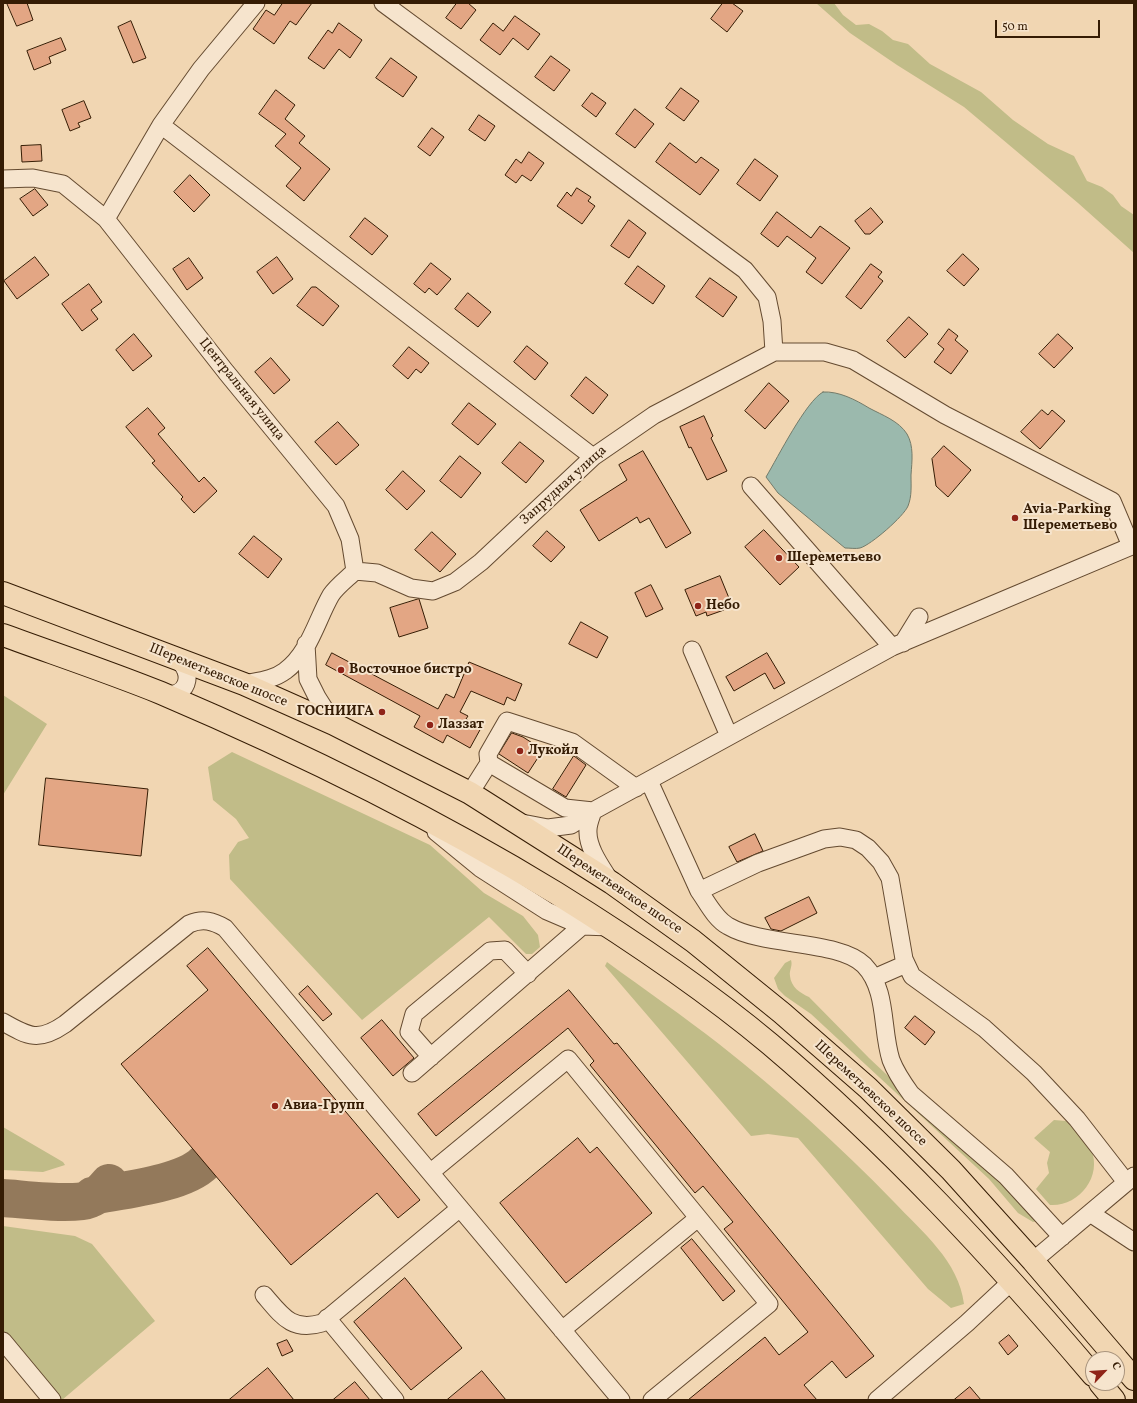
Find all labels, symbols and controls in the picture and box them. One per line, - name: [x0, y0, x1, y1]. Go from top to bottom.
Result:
- scale bar: [997, 12, 1102, 38]
- text: 50 m: [1002, 19, 1028, 35]
- street label: Центральная улица: [194, 335, 288, 445]
- street label: Запрудная улица: [517, 443, 611, 529]
- place label: Avia-Parking Шереметьево: [1023, 502, 1117, 534]
- marker: Avia-Parking Шереметьево: [1010, 513, 1020, 523]
- place label: Шереметьево: [787, 550, 881, 566]
- marker: Шереметьево: [774, 553, 784, 563]
- place label: Небо: [706, 598, 740, 614]
- marker: Небо: [693, 601, 703, 611]
- street label: Шереметьевское шоссе: [146, 641, 290, 711]
- place label: Восточное бистро: [349, 662, 472, 678]
- marker: Восточное бистро: [336, 665, 346, 675]
- place label: ГОСНИИГА: [297, 704, 374, 720]
- marker: ГОСНИИГА: [377, 707, 387, 717]
- place label: Лаззат: [438, 717, 484, 733]
- marker: Лаззат: [425, 720, 435, 730]
- place label: Лукойл: [528, 743, 579, 759]
- marker: Лукойл: [515, 746, 525, 756]
- street label: Шереметьевское шоссе: [553, 842, 685, 938]
- street label: Шереметьевское шоссе: [810, 1037, 930, 1151]
- place label: Авиа-Групп: [283, 1098, 364, 1114]
- marker: Авиа-Групп: [270, 1101, 280, 1111]
- north arrow: [1085, 1351, 1125, 1391]
- text: С: [1107, 1360, 1124, 1373]

